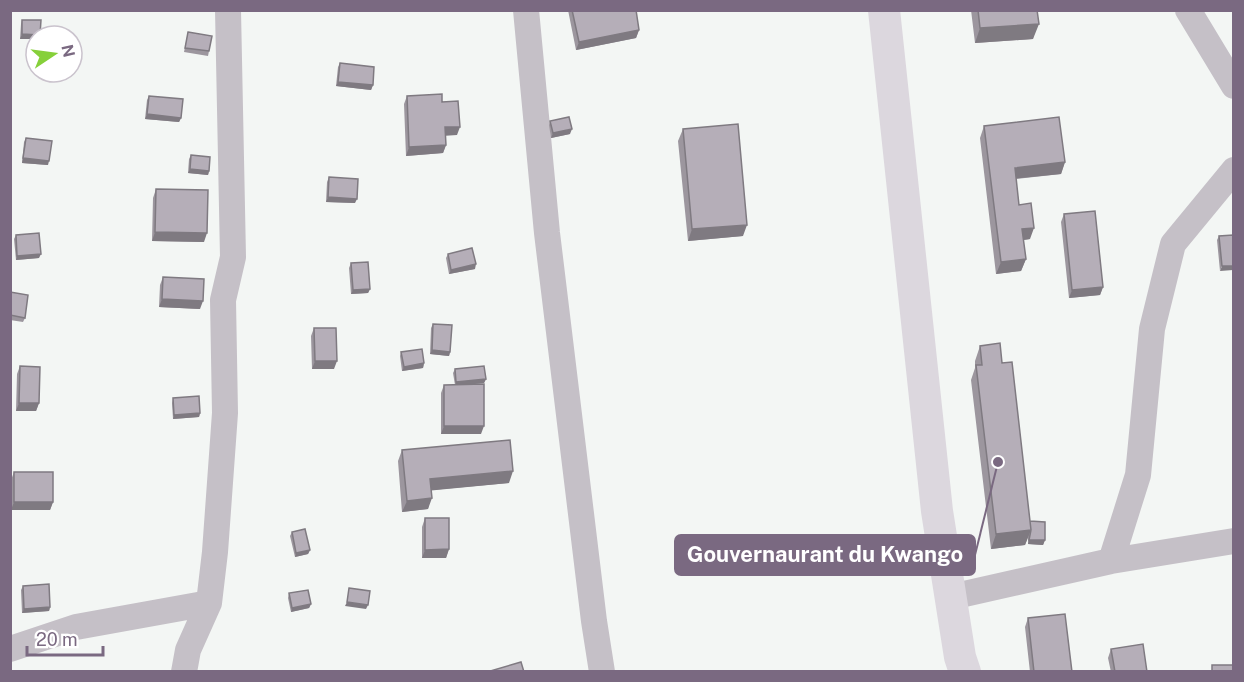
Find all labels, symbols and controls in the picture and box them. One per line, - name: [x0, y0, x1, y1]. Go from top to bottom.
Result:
- north arrow: [24, 24, 84, 84]
- text: N: [57, 43, 79, 59]
- callout: Gouvernaurant du Kwango: [675, 535, 975, 575]
- text: Gouvernaurant du Kwango: [687, 541, 963, 567]
- scale bar: [27, 619, 104, 657]
- text: 20 m: [36, 629, 78, 650]

